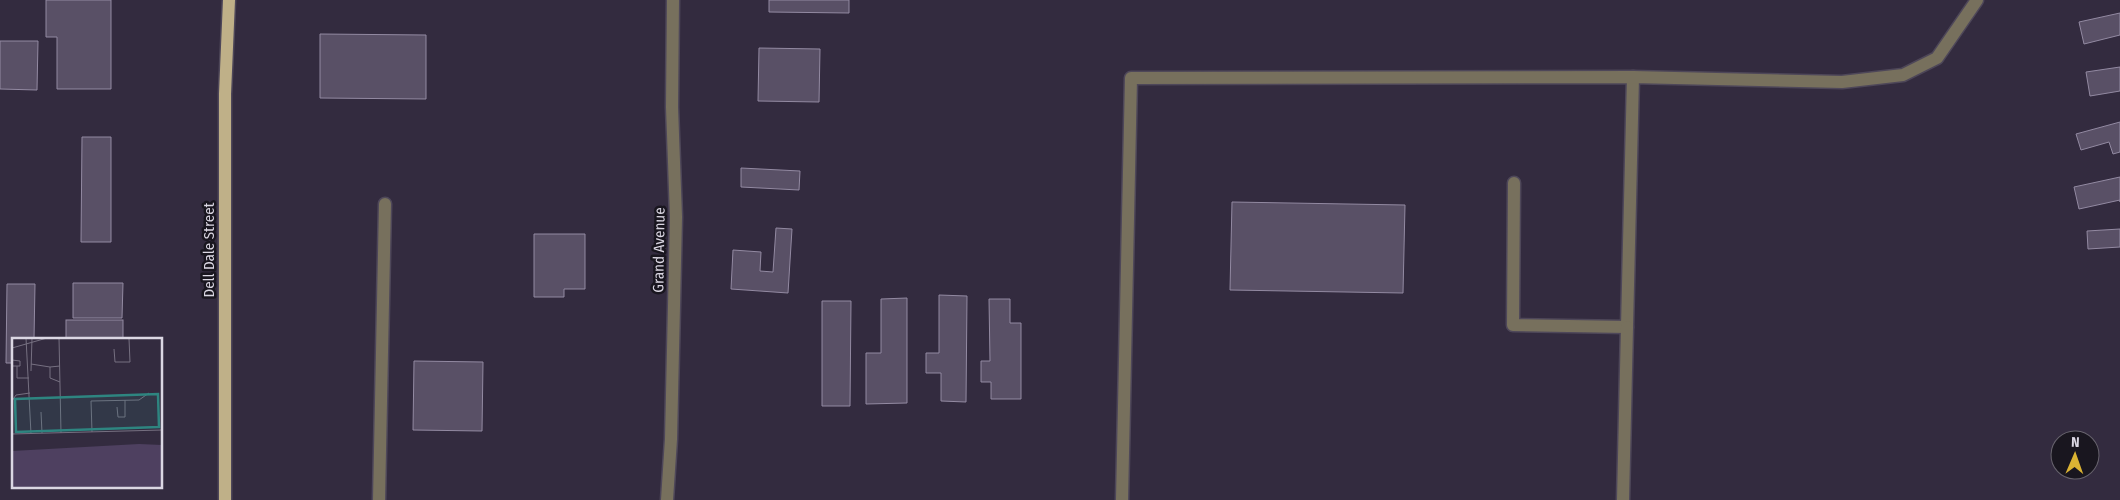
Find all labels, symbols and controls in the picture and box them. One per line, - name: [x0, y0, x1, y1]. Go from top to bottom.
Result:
- street label: Dell Dale Street: [200, 202, 218, 298]
- street label: Grand Avenue: [649, 207, 669, 293]
- inset map: [12, 338, 162, 488]
- north arrow: [2050, 430, 2100, 480]
- text: N: [2071, 434, 2080, 451]

